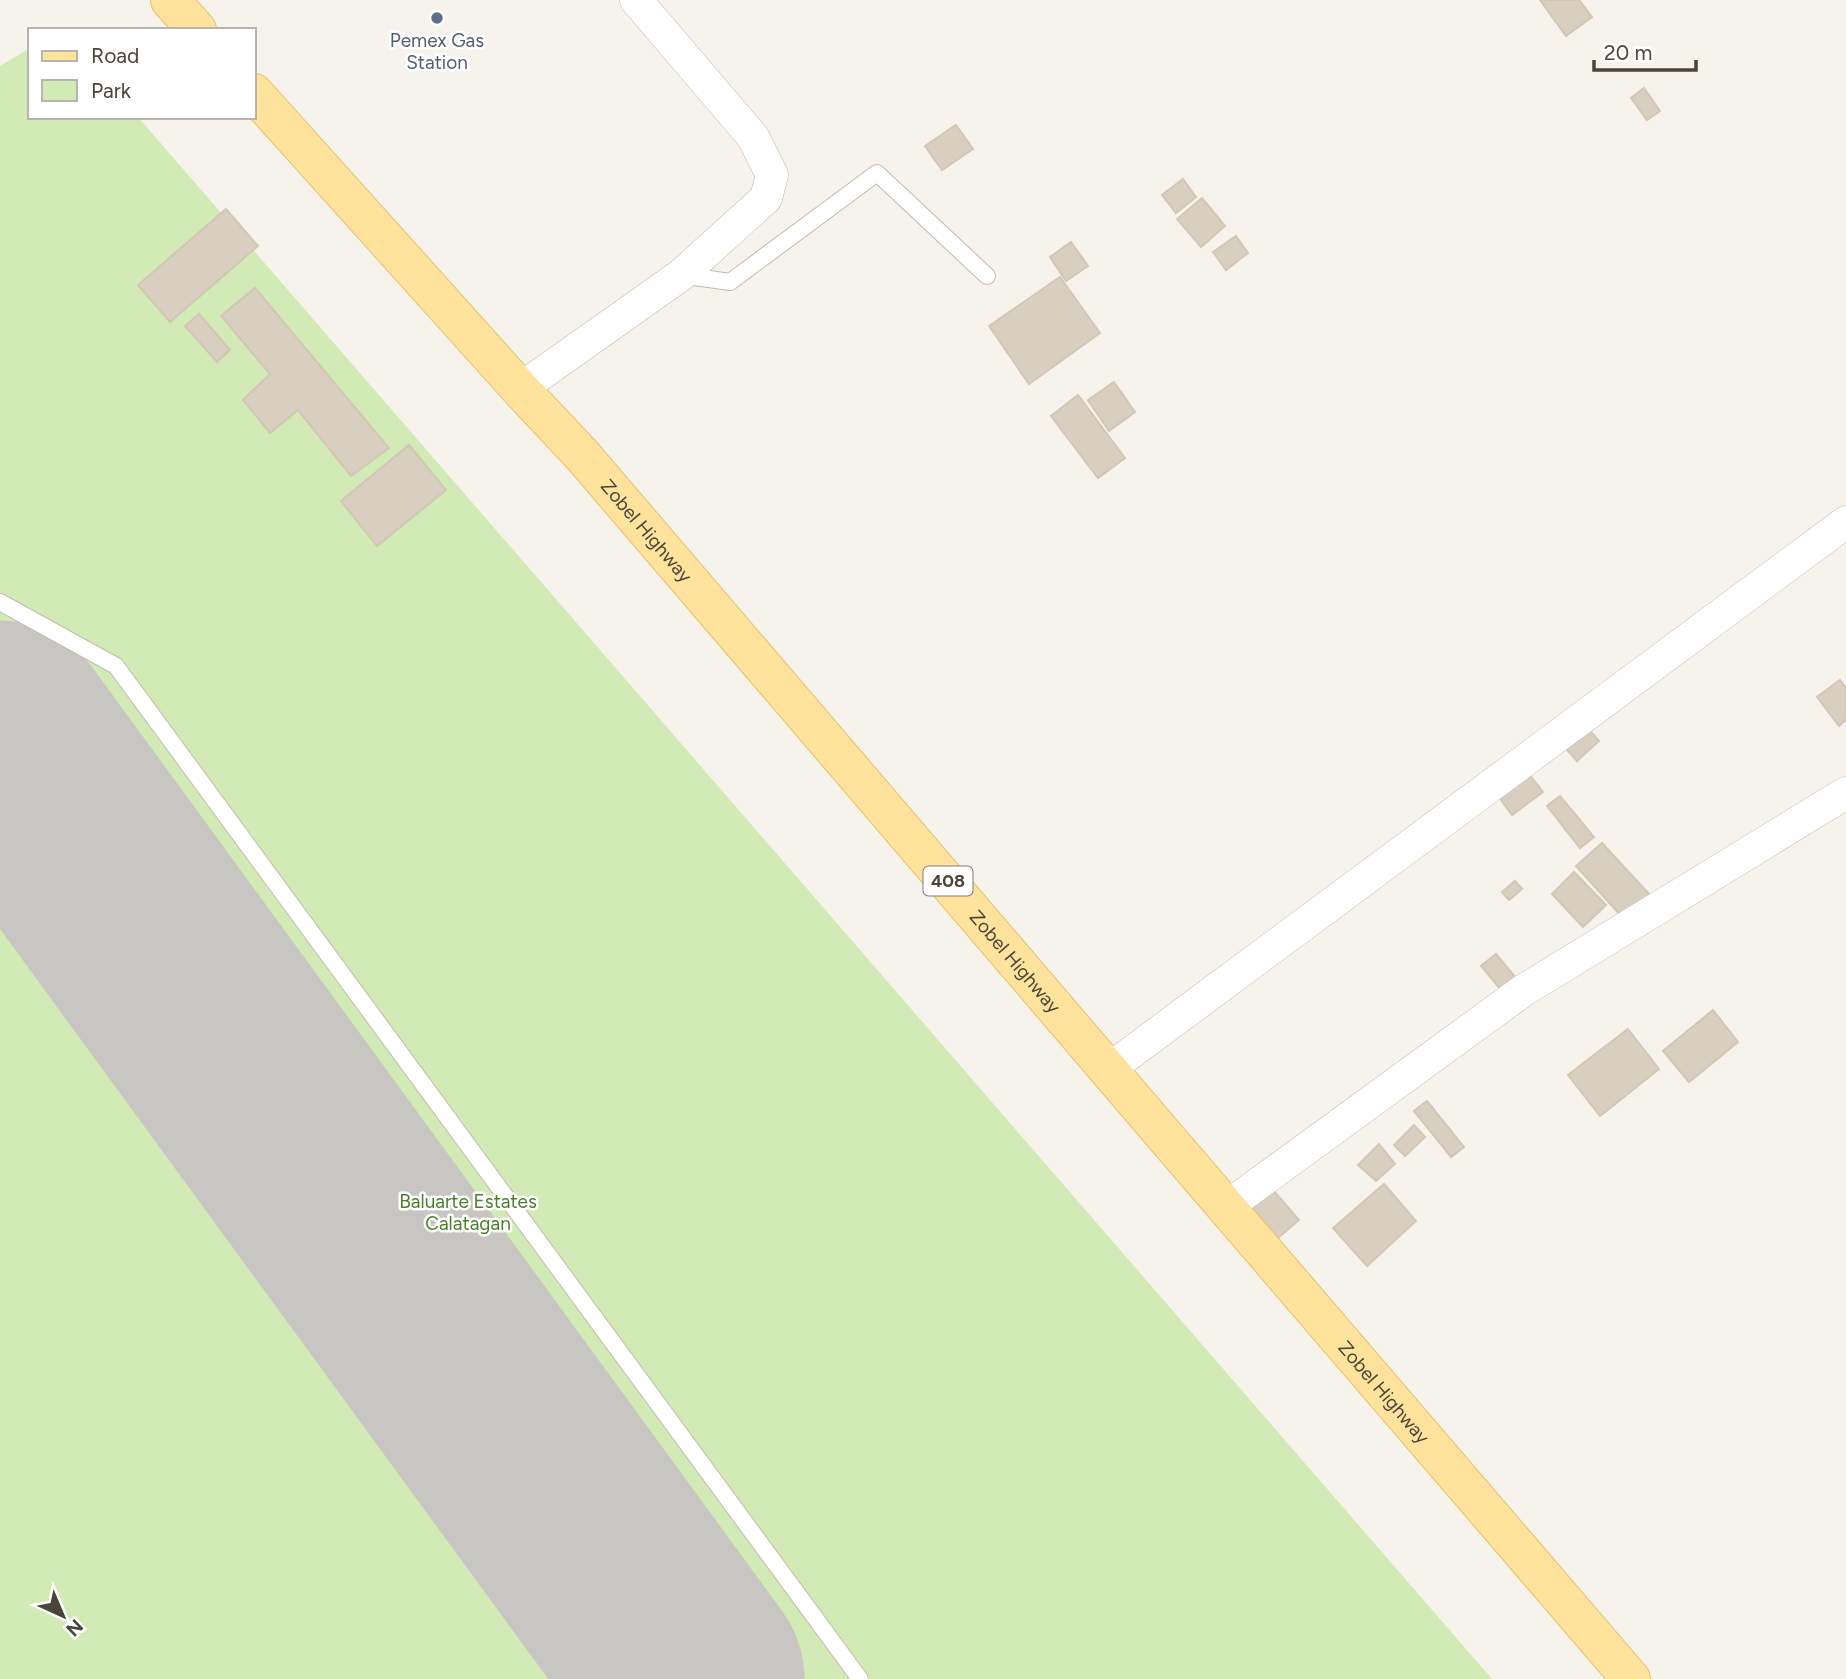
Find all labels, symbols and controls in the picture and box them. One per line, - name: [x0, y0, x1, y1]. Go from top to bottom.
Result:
- marker: Pemex Gas Station: [429, 10, 445, 26]
- legend: [28, 28, 256, 119]
- scale bar: [1594, 28, 1696, 72]
- place label: Pemex Gas Station: [390, 29, 484, 74]
- text: 20 m: [1604, 40, 1652, 65]
- text: Road: [91, 43, 139, 68]
- text: Park: [91, 78, 132, 103]
- street label: Zobel Highway: [596, 475, 697, 587]
- road number: 408: [923, 866, 972, 896]
- street label: Zobel Highway: [965, 905, 1065, 1018]
- park label: Baluarte Estates Calatagan: [399, 1190, 537, 1235]
- street label: Zobel Highway: [1333, 1336, 1434, 1448]
- north arrow: [28, 1581, 98, 1651]
- text: N: [61, 1614, 88, 1641]

